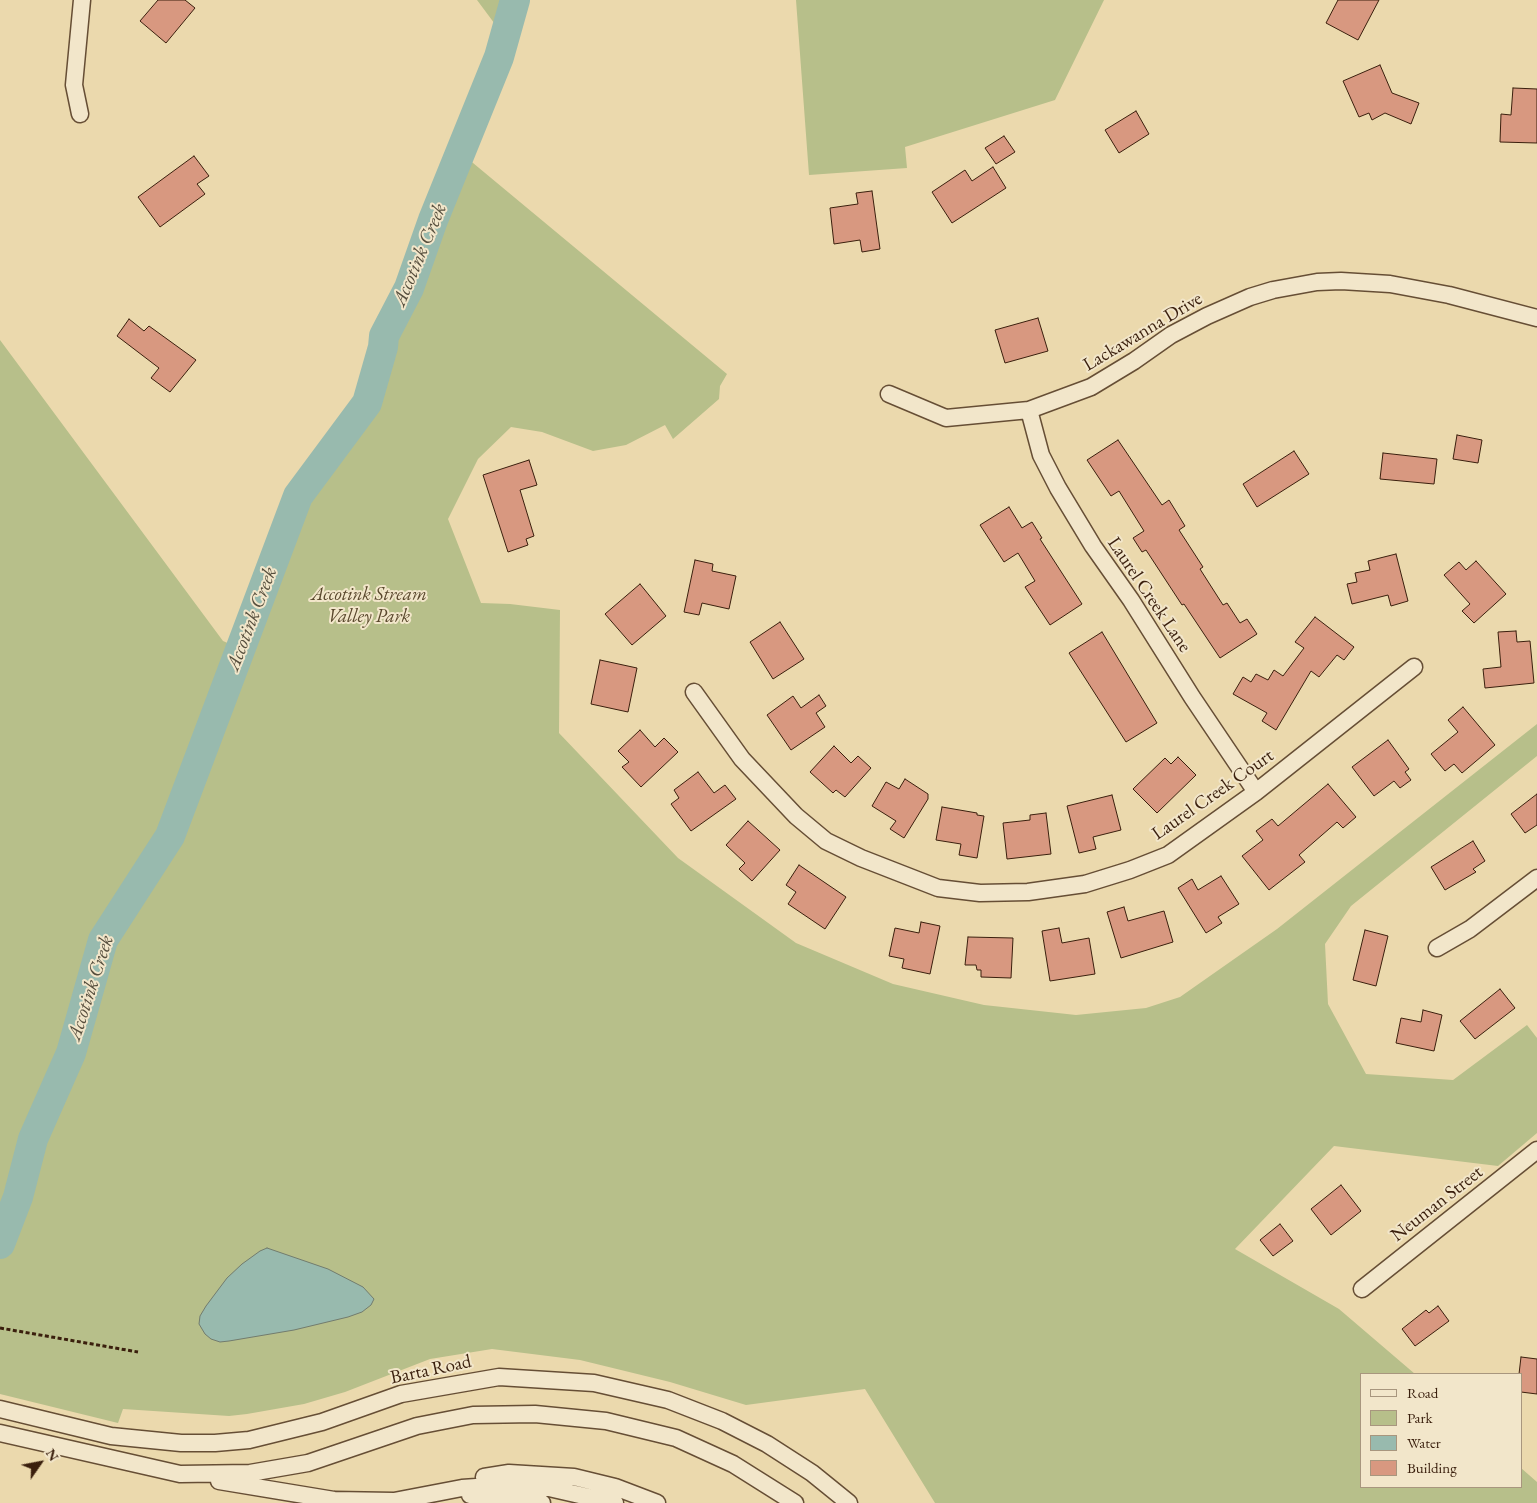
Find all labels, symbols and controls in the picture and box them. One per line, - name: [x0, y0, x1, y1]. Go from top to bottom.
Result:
- water label: Accotink Creek: [388, 200, 452, 310]
- street label: Lackawanna Drive: [1079, 287, 1207, 377]
- street label: Laurel Creek Lane: [1102, 533, 1196, 657]
- water label: Accotink Creek: [221, 564, 283, 674]
- park label: Accotink Stream Valley Park: [311, 584, 427, 628]
- street label: Laurel Creek Court: [1148, 745, 1278, 845]
- water label: Accotink Creek: [63, 932, 119, 1044]
- street label: Neuman Street: [1386, 1161, 1488, 1247]
- street label: Barta Road: [388, 1350, 474, 1390]
- legend: [1360, 1373, 1522, 1488]
- text: Road: [1407, 1383, 1438, 1402]
- text: Park: [1407, 1408, 1433, 1427]
- text: Water: [1407, 1433, 1441, 1452]
- north arrow: [15, 1438, 65, 1488]
- text: N: [42, 1445, 63, 1464]
- text: Building: [1407, 1458, 1457, 1477]

